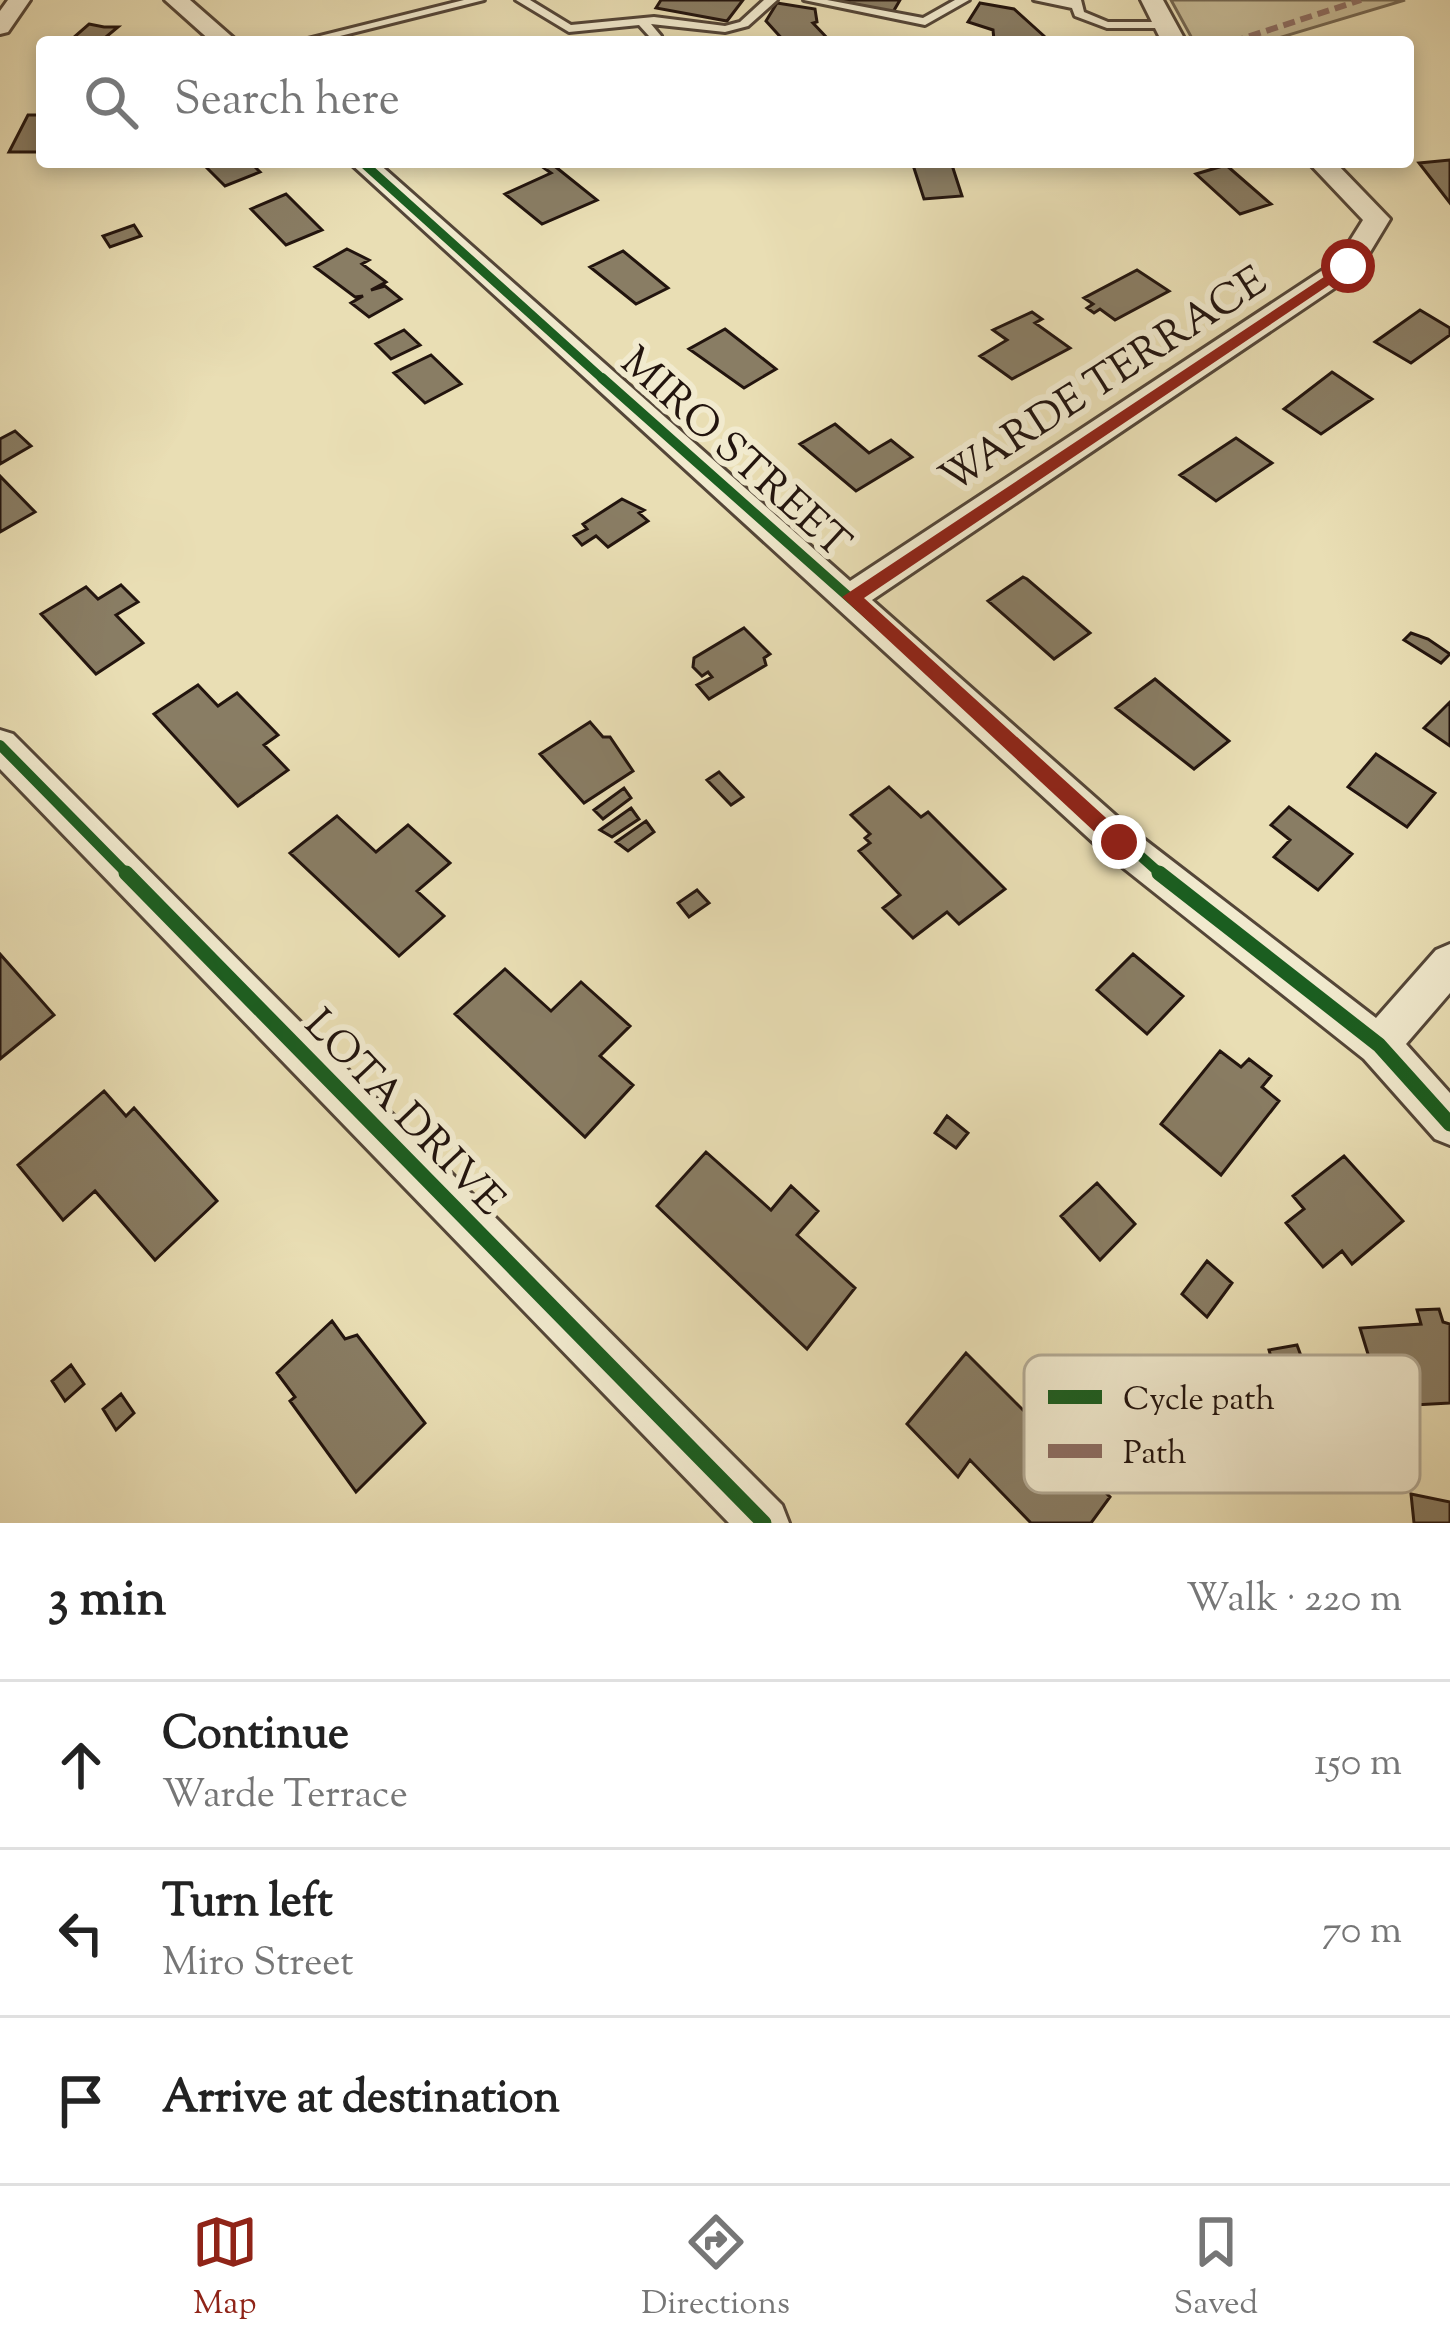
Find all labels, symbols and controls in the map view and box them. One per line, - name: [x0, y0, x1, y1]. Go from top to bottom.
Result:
- search box: [36, 36, 1414, 168]
- icon: search: [78, 69, 144, 135]
- text: Search here: [174, 70, 400, 135]
- route start: [1321, 239, 1375, 293]
- street label: WARDE TERRACE: [929, 254, 1280, 511]
- street label: MIRO STREET: [605, 335, 862, 574]
- route end: [1092, 815, 1146, 869]
- street label: LOTA DRIVE: [288, 998, 517, 1231]
- legend: [1024, 1355, 1420, 1493]
- text: Cycle path: [1123, 1377, 1275, 1425]
- text: Path: [1123, 1431, 1187, 1479]
- text: 3 min: [48, 1565, 166, 1638]
- text: Walk · 220 m: [1186, 1573, 1402, 1629]
- text: Continue: [162, 1704, 349, 1769]
- icon: ahead: [48, 1732, 114, 1798]
- text: 150 m: [1314, 1737, 1402, 1793]
- text: Warde Terrace: [162, 1769, 408, 1825]
- text: Turn left: [162, 1872, 333, 1937]
- icon: left: [48, 1900, 114, 1966]
- text: 70 m: [1322, 1905, 1402, 1961]
- text: Miro Street: [162, 1937, 354, 1993]
- icon: arrive: [48, 2068, 114, 2134]
- text: Arrive at destination: [162, 2068, 560, 2133]
- tab: Map: [192, 2209, 258, 2329]
- tab: Directions: [641, 2209, 790, 2329]
- tab: Saved: [1174, 2209, 1258, 2329]

